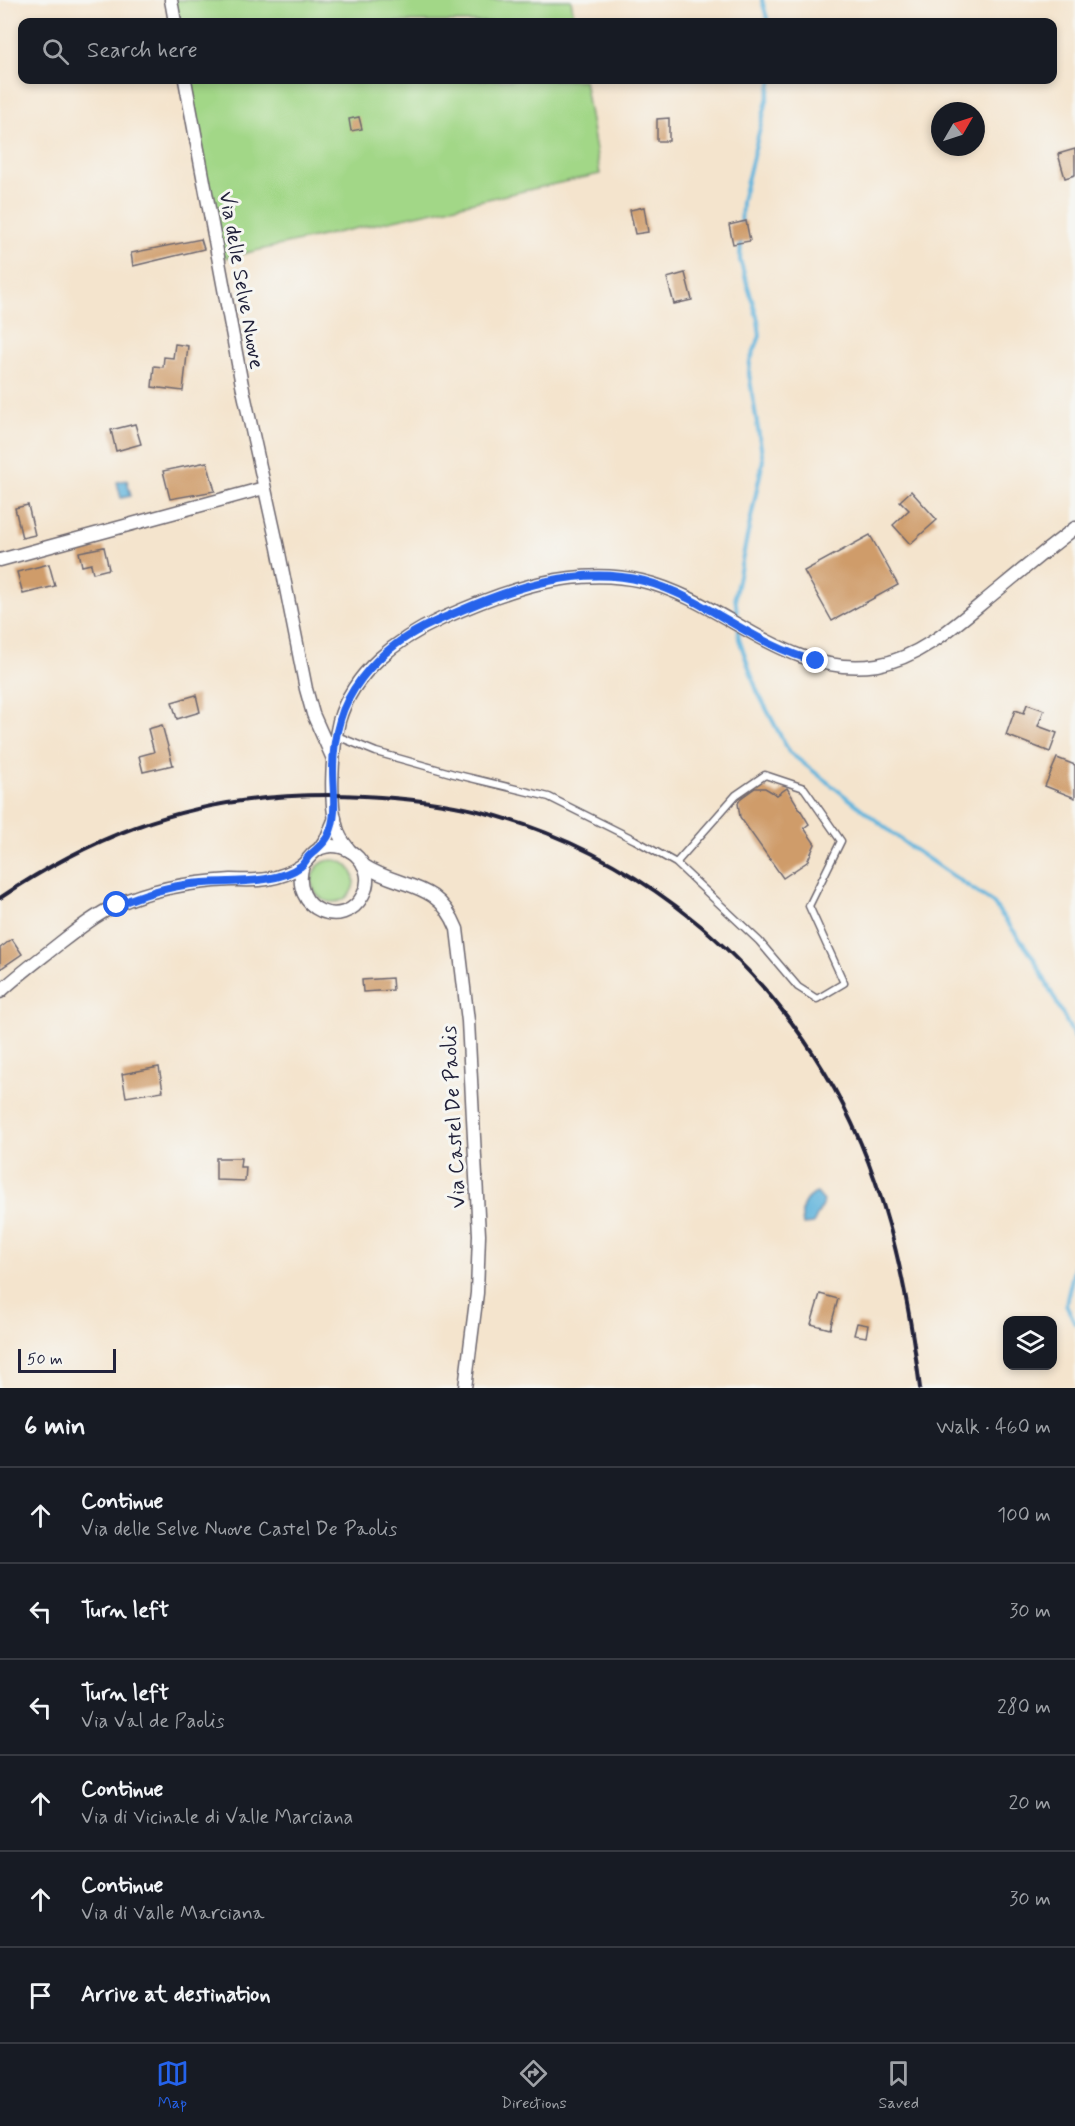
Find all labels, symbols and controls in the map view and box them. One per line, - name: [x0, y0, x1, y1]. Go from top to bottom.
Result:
- search box: [18, 18, 1057, 84]
- icon: search: [39, 35, 72, 68]
- text: Search here: [87, 37, 198, 65]
- north arrow: [931, 102, 985, 156]
- street label: Via delle Selve Nuove: [212, 189, 270, 371]
- route end: [802, 647, 828, 673]
- route start: [103, 891, 129, 917]
- street label: Via Castel De Paolis: [435, 1025, 473, 1209]
- map controls: [1003, 1316, 1057, 1370]
- button: layers: [1003, 1316, 1057, 1370]
- scale bar: [18, 1346, 116, 1374]
- text: 50 m: [27, 1349, 63, 1370]
- text: 6 min: [24, 1410, 86, 1444]
- text: Walk · 460 m: [936, 1414, 1051, 1441]
- text: Continue: [81, 1488, 163, 1516]
- icon: ahead: [24, 1499, 57, 1532]
- text: 100 m: [997, 1502, 1051, 1529]
- text: Via delle Selve Nuove Castel De Paolis: [81, 1516, 397, 1543]
- icon: left: [24, 1595, 57, 1628]
- text: Turn left: [81, 1597, 169, 1625]
- text: 30 m: [1009, 1598, 1051, 1625]
- text: Turn left: [81, 1680, 169, 1708]
- icon: left: [24, 1691, 57, 1724]
- text: 280 m: [997, 1694, 1051, 1721]
- text: Via Val de Paolis: [81, 1708, 225, 1735]
- text: Continue: [81, 1776, 163, 1804]
- icon: ahead: [24, 1787, 57, 1820]
- text: 20 m: [1008, 1790, 1051, 1817]
- text: Via di Vicinale di Valle Marciana: [81, 1804, 353, 1831]
- text: Continue: [81, 1872, 163, 1900]
- icon: ahead: [24, 1883, 57, 1916]
- text: 30 m: [1009, 1886, 1051, 1913]
- text: Via di Valle Marciana: [81, 1900, 264, 1927]
- icon: arrive: [24, 1979, 57, 2012]
- text: Arrive at destination: [81, 1981, 271, 2009]
- tab: Map: [156, 2057, 189, 2114]
- tab: Directions: [501, 2057, 567, 2114]
- tab: Saved: [879, 2057, 919, 2114]

